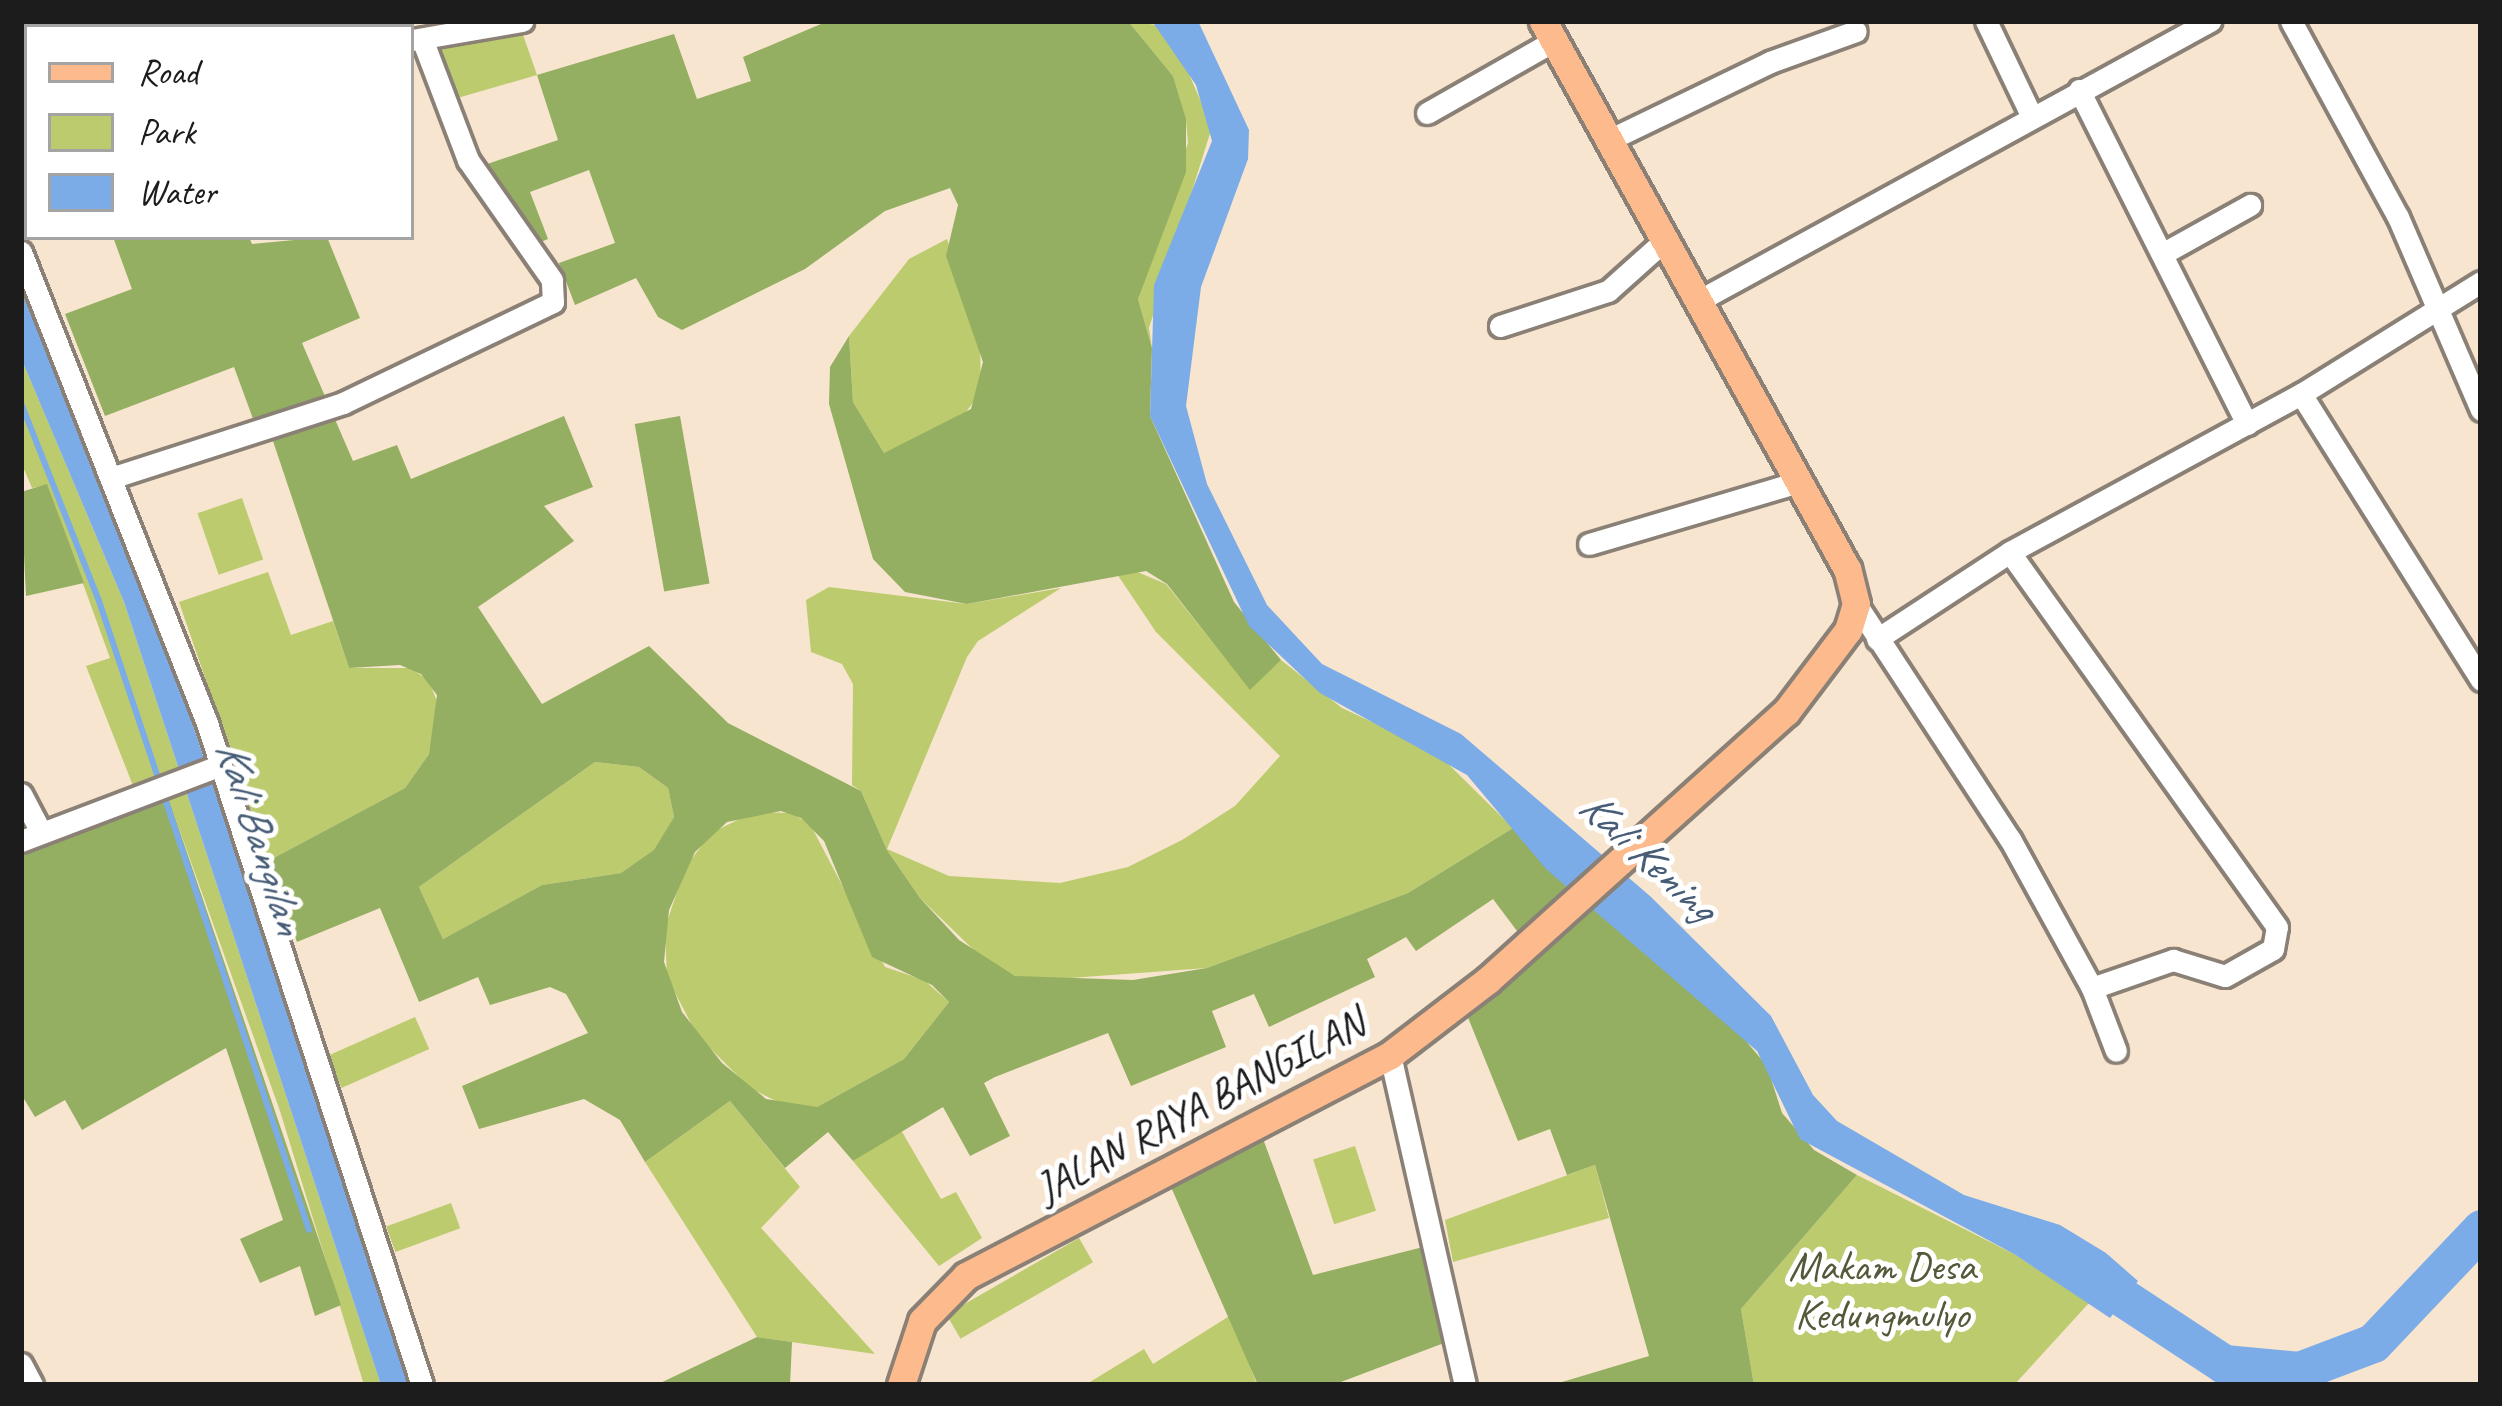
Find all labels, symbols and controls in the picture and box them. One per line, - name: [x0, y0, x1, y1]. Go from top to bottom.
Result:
- legend: [24, 24, 414, 240]
- text: Road: [138, 49, 198, 95]
- text: Park: [138, 109, 195, 155]
- text: Water: [138, 169, 216, 215]
- water label: Kali Bangilan: [203, 733, 317, 941]
- water label: Kali Kening: [1568, 779, 1728, 933]
- street label: JALAN RAYA BANGILAN: [1029, 999, 1371, 1213]
- park label: Makam Desa Kedungmulyo: [1789, 1242, 1975, 1340]

